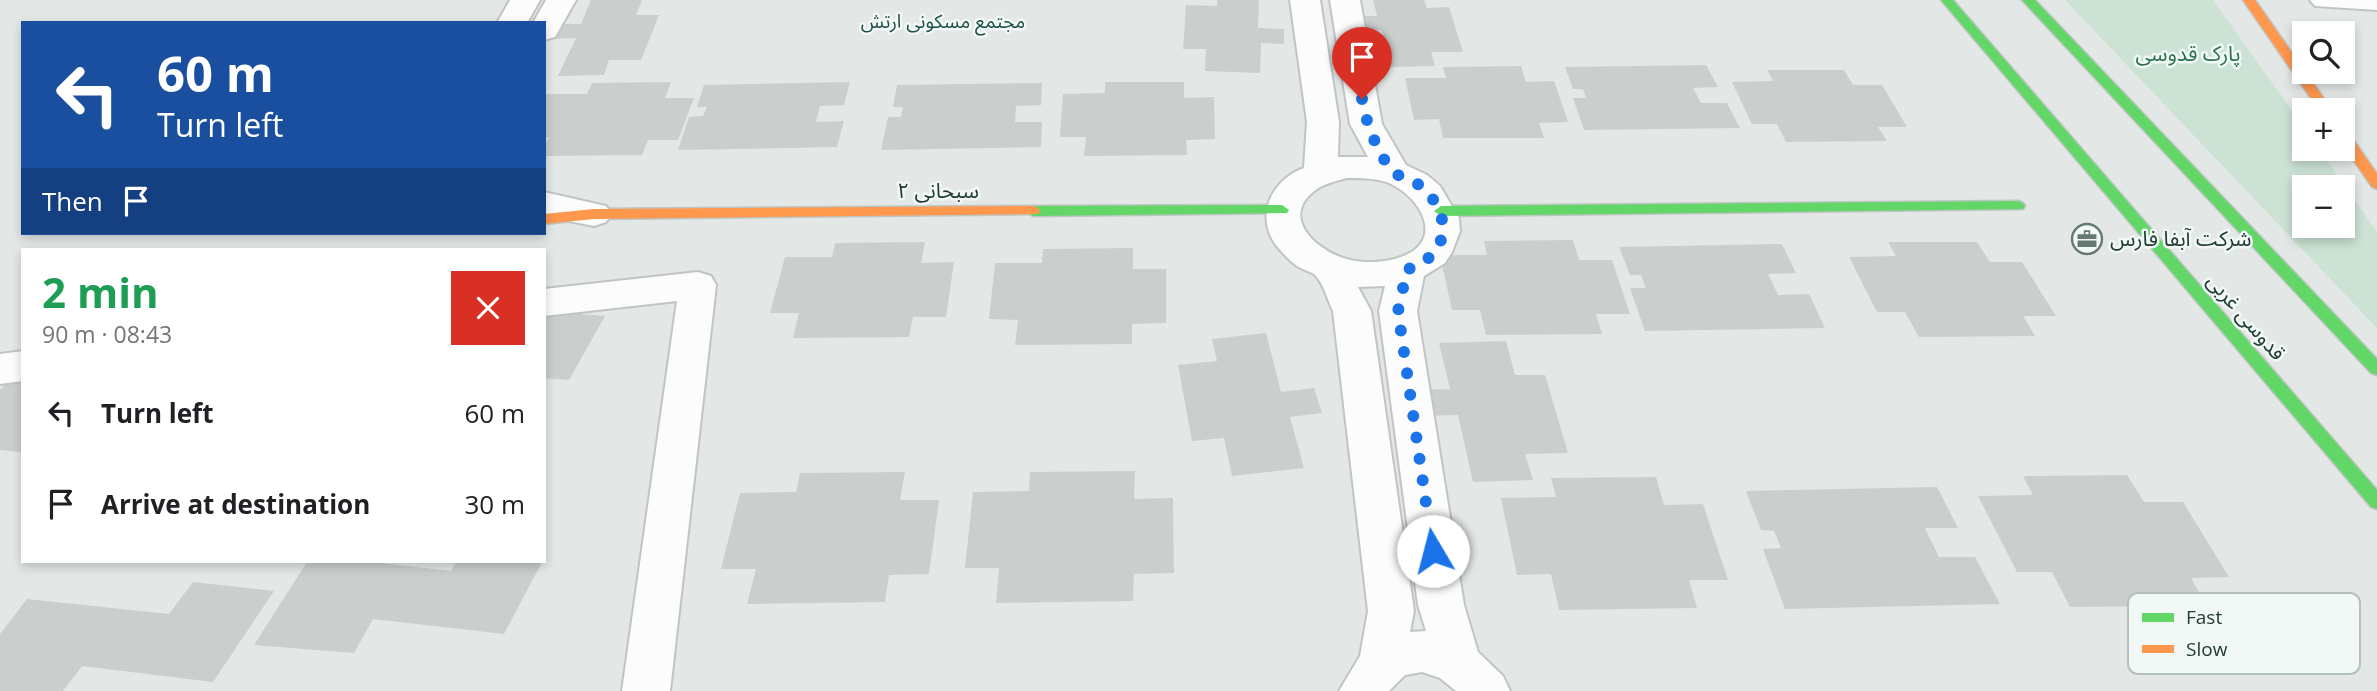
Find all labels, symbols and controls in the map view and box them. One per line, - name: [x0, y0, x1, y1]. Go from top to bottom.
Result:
- district label: مجتمع مسکونی ارتش: [861, 8, 1025, 36]
- map controls: [2292, 21, 2355, 238]
- button: search: [2292, 21, 2355, 84]
- pin: [1332, 27, 1392, 99]
- icon: arrive: [1343, 38, 1381, 76]
- park label: پارک قدوسی: [2136, 39, 2241, 67]
- text: 60 m: [157, 40, 274, 106]
- icon: left: [42, 49, 133, 140]
- button: +: [2292, 98, 2355, 161]
- text: Turn left: [157, 103, 283, 146]
- button: −: [2292, 175, 2355, 238]
- street label: سبحانی ۲: [897, 176, 979, 204]
- icon: arrive: [117, 182, 155, 220]
- text: Then: [42, 183, 103, 219]
- office icon: شرکت آبفا فارس: [2070, 222, 2104, 256]
- place label: شرکت آبفا فارس: [2110, 224, 2252, 252]
- text: 2 min: [42, 263, 159, 320]
- street label: قدوسی غربی: [2201, 267, 2292, 366]
- button: close: [451, 271, 525, 345]
- text: 90 m · 08:43: [42, 318, 172, 350]
- icon: left: [42, 394, 80, 432]
- text: Turn left: [101, 395, 213, 431]
- text: 60 m: [464, 395, 525, 431]
- icon: arrive: [42, 485, 80, 523]
- text: Arrive at destination: [101, 486, 370, 522]
- text: 30 m: [464, 486, 525, 522]
- position arrow: [1396, 514, 1470, 588]
- legend: [2128, 593, 2360, 674]
- text: Fast: [2186, 604, 2222, 630]
- text: Slow: [2186, 636, 2228, 662]

